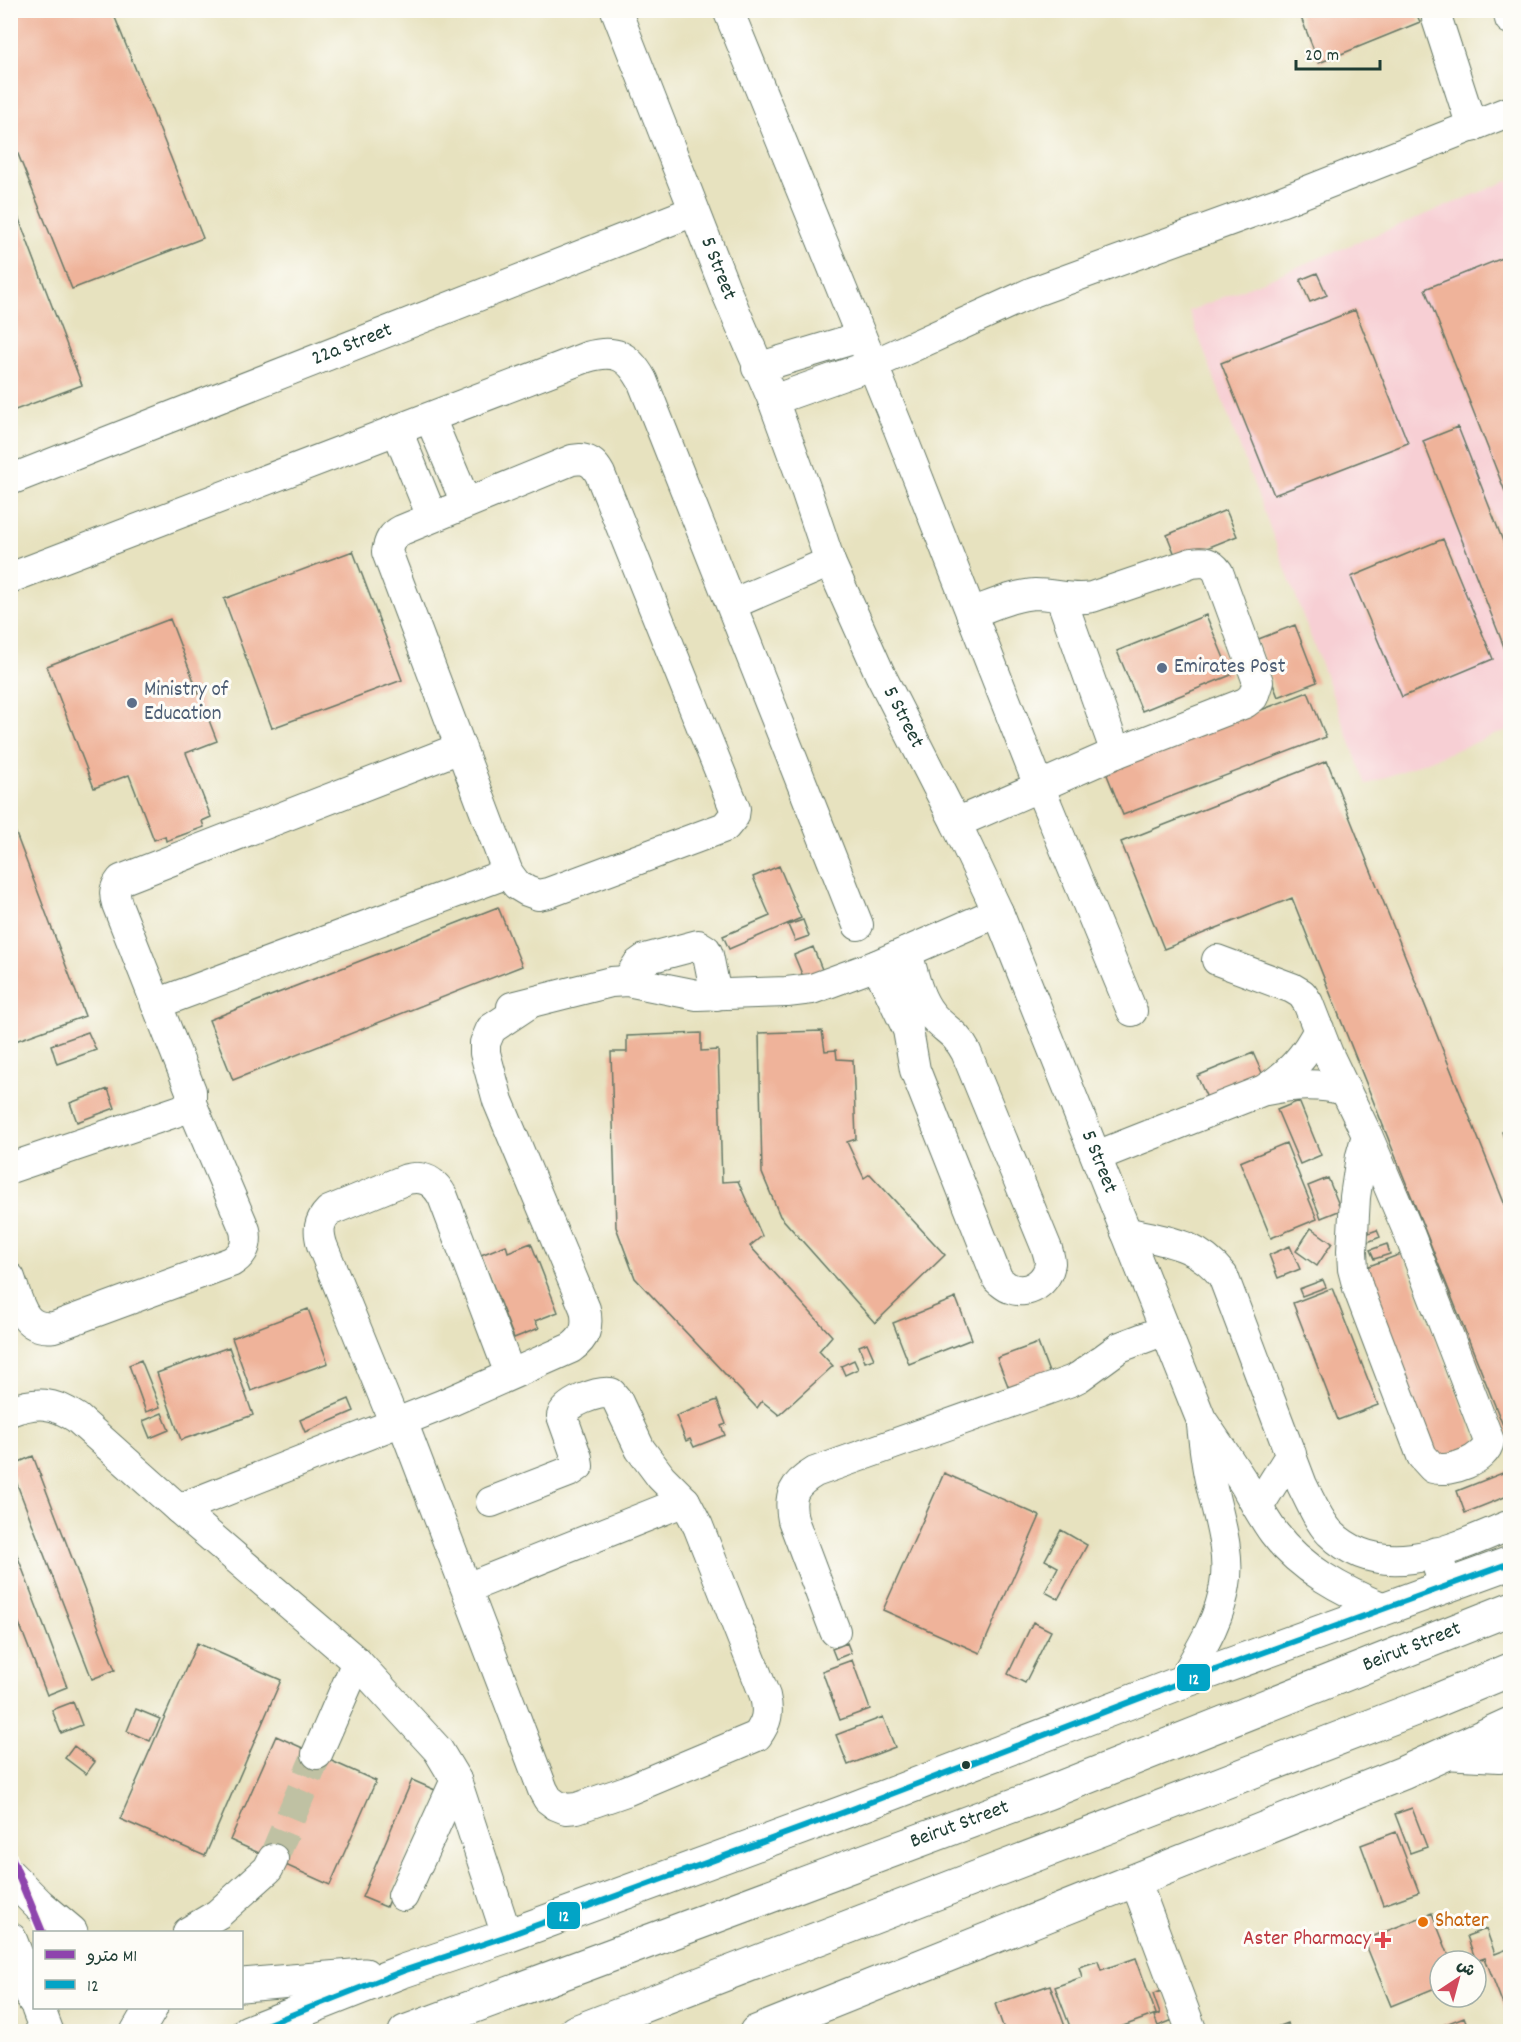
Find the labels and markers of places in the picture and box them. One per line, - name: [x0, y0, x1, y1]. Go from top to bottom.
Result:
- place label: Emirates Post: [1174, 653, 1286, 683]
- marker: Emirates Post: [1155, 661, 1169, 675]
- place label: Ministry of Education: [144, 676, 229, 730]
- marker: Ministry of Education: [125, 696, 139, 710]
- unlabelled marker: [960, 1759, 972, 1771]
- place label: Shater: [1435, 1907, 1489, 1937]
- marker: Shater: [1416, 1915, 1430, 1929]
- place label: Aster Pharmacy: [1243, 1925, 1371, 1955]
- marker: Aster Pharmacy: [1376, 1933, 1390, 1947]

